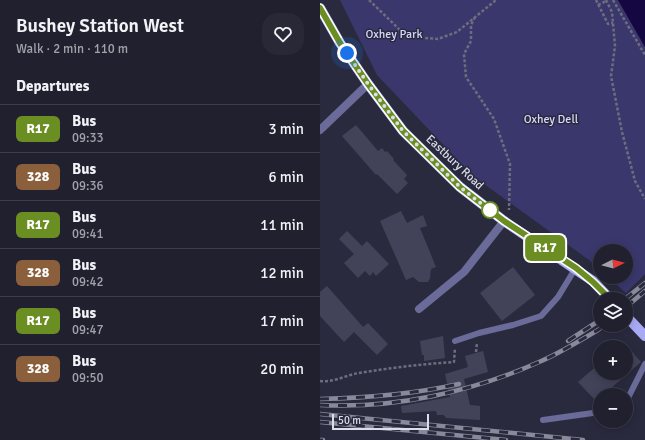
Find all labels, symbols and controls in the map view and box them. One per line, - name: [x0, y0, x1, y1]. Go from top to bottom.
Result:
- button: heart: [262, 13, 304, 55]
- text: Bushey Station West: [16, 14, 184, 38]
- park label: Oxhey Park: [366, 27, 422, 42]
- text: Walk · 2 min · 110 m: [16, 41, 128, 57]
- your location: [337, 43, 357, 63]
- text: Departures: [16, 77, 89, 95]
- text: Bus: [72, 112, 96, 130]
- park label: Oxhey Dell: [524, 112, 579, 127]
- text: R17: [26, 120, 50, 137]
- text: 3 min: [268, 120, 304, 138]
- text: 09:33: [72, 130, 104, 146]
- street label: Eastbury Road: [423, 132, 487, 193]
- text: Bus: [72, 160, 96, 178]
- text: 328: [27, 168, 49, 185]
- text: 6 min: [268, 168, 304, 186]
- text: 09:36: [72, 178, 104, 194]
- unlabelled marker: [481, 201, 499, 219]
- text: Bus: [72, 208, 96, 226]
- text: R17: [26, 216, 50, 233]
- text: 11 min: [260, 216, 304, 234]
- text: 09:41: [72, 226, 104, 242]
- line badge: R17: [522, 235, 568, 261]
- text: R17: [533, 239, 557, 256]
- north arrow: [593, 244, 633, 284]
- map controls: [593, 244, 633, 428]
- text: Bus: [72, 256, 96, 274]
- text: 328: [27, 264, 49, 281]
- text: 12 min: [260, 264, 304, 282]
- text: 09:42: [72, 274, 104, 290]
- button: layers: [593, 292, 633, 332]
- text: Bus: [72, 304, 96, 322]
- text: R17: [26, 312, 50, 329]
- text: 17 min: [260, 312, 304, 330]
- text: 09:47: [72, 322, 104, 338]
- button: +: [593, 340, 633, 380]
- text: Bus: [72, 352, 96, 370]
- text: 328: [27, 360, 49, 377]
- text: 20 min: [260, 360, 304, 378]
- text: 09:50: [72, 370, 104, 386]
- button: −: [593, 388, 633, 428]
- scale bar: [332, 412, 429, 431]
- text: 50 m: [338, 414, 361, 427]

